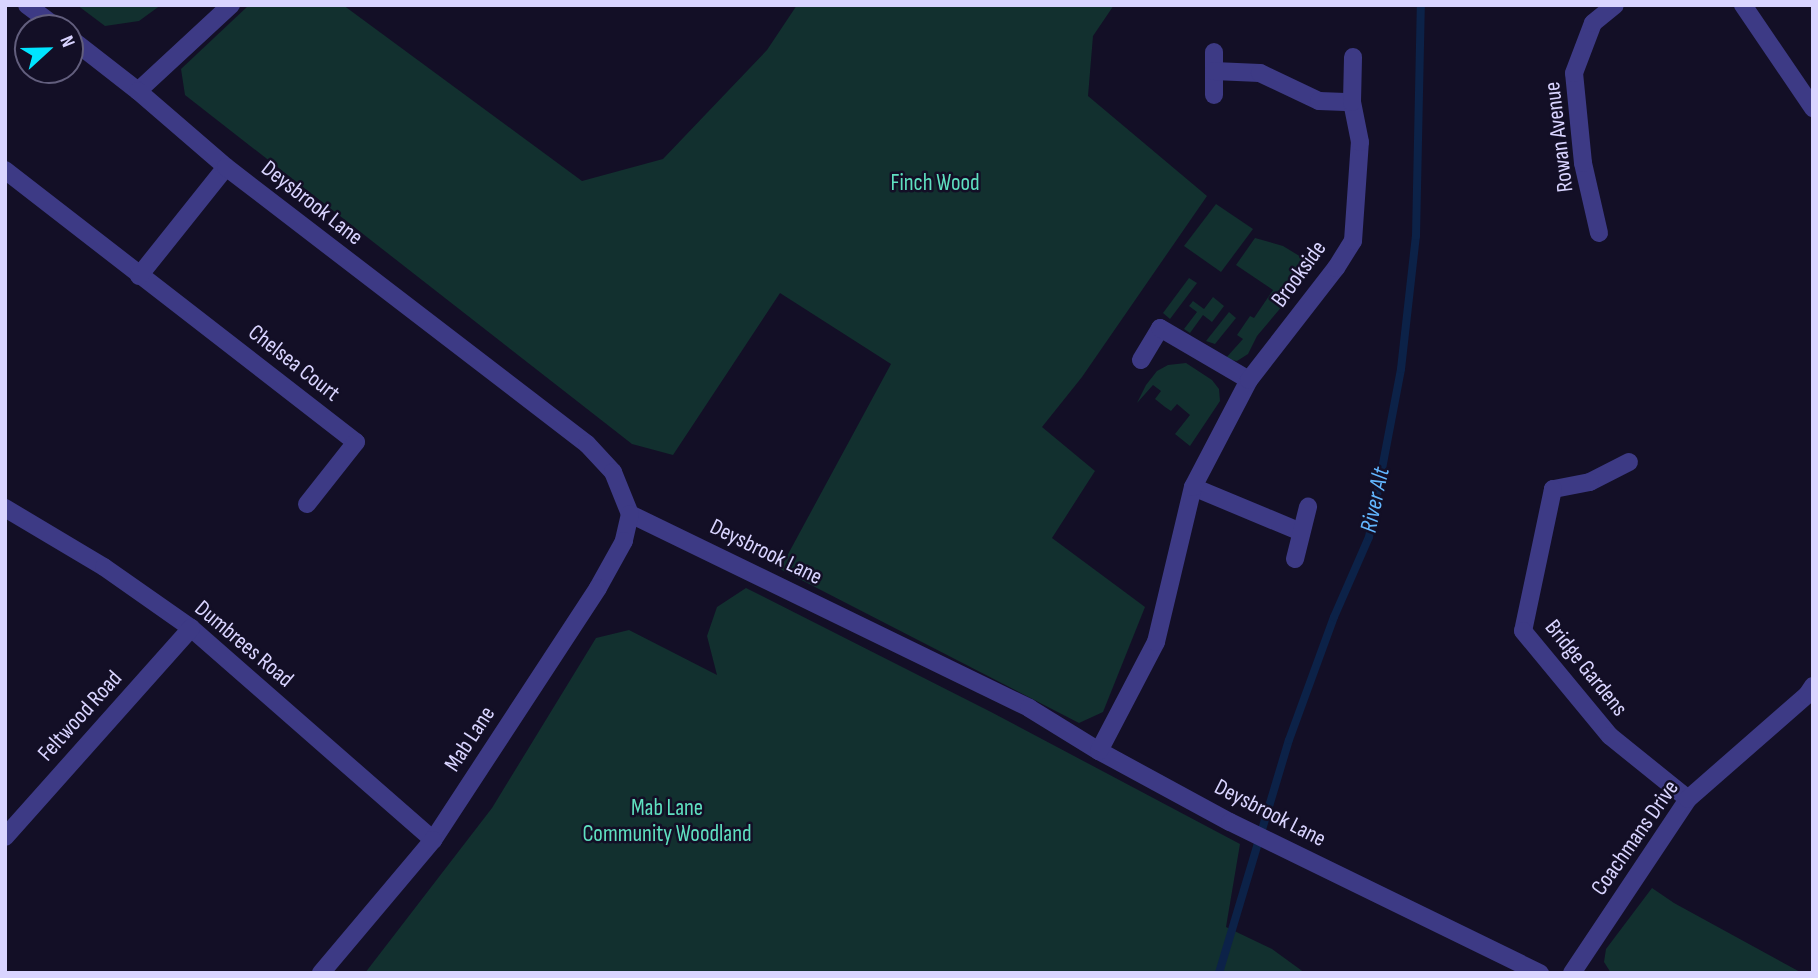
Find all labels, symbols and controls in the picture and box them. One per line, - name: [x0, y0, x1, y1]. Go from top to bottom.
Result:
- north arrow: [14, 14, 84, 84]
- text: N: [55, 33, 80, 51]
- street label: Rowan Avenue: [1539, 80, 1579, 194]
- street label: Deysbrook Lane: [256, 155, 368, 251]
- park label: Finch Wood: [890, 169, 980, 197]
- street label: Brookside: [1266, 235, 1332, 313]
- street label: Chelsea Court: [243, 319, 345, 407]
- water label: River Alt: [1354, 465, 1396, 535]
- street label: Deysbrook Lane: [705, 513, 827, 591]
- street label: Dumbrees Road: [189, 595, 299, 693]
- street label: Bridge Gardens: [1539, 614, 1633, 722]
- street label: Feltwood Road: [32, 665, 128, 767]
- street label: Mab Lane: [439, 701, 501, 777]
- street label: Deysbrook Lane: [1210, 773, 1330, 853]
- street label: Coachmans Drive: [1585, 775, 1685, 901]
- park label: Mab Lane Community Woodland: [582, 794, 752, 848]

